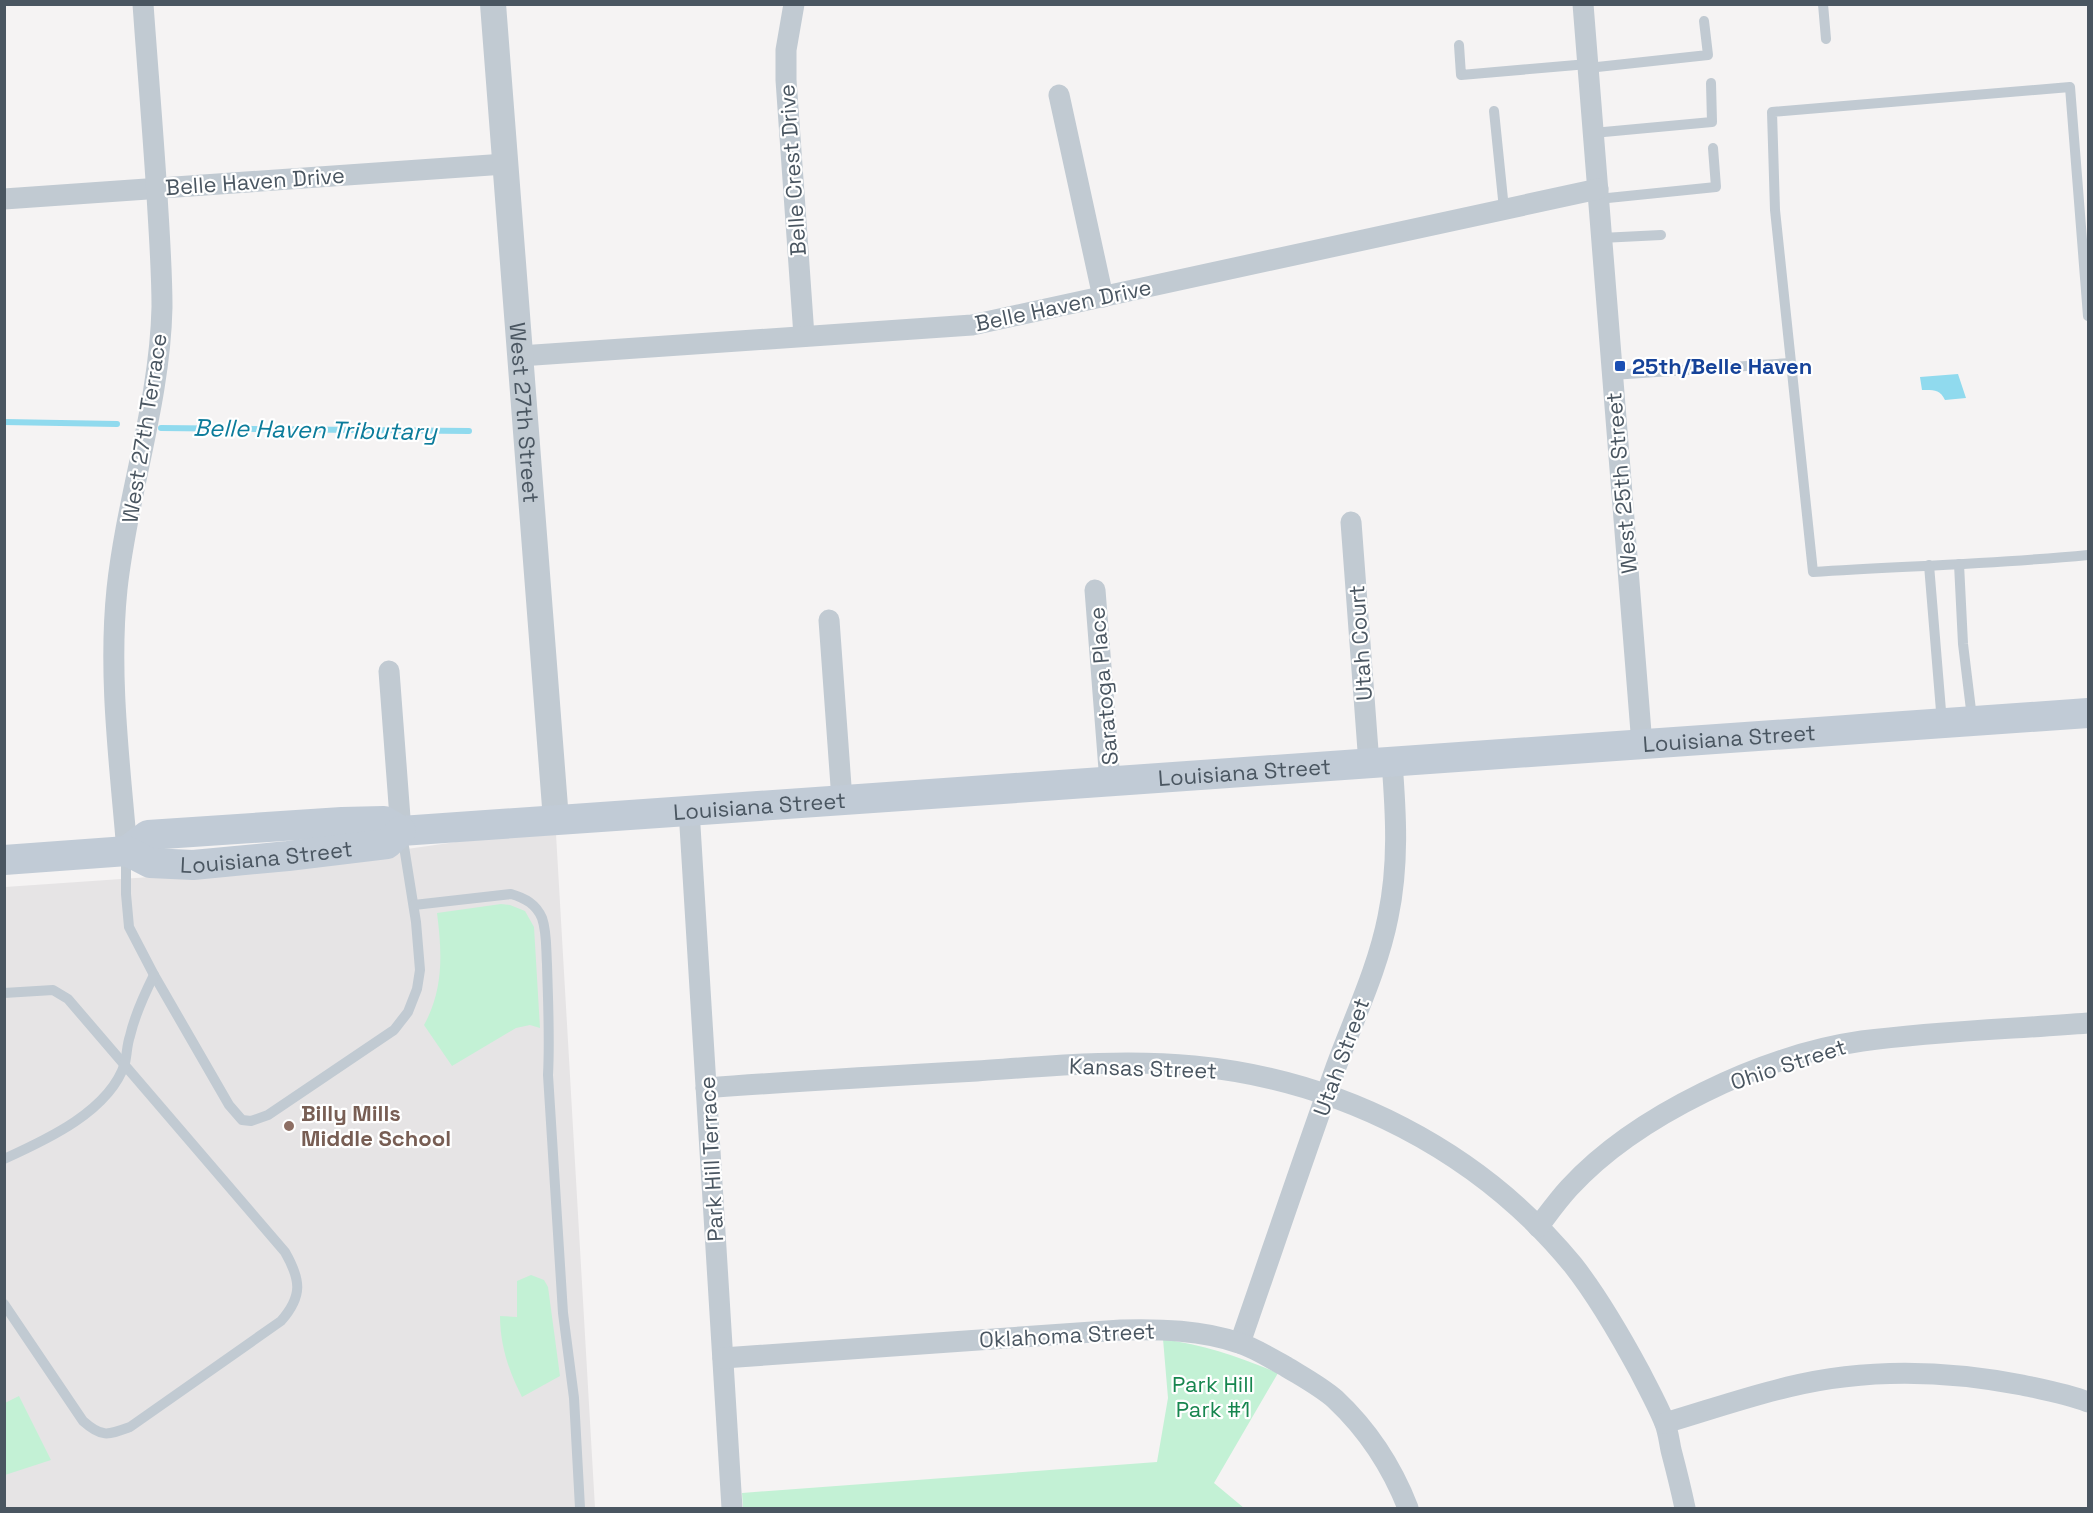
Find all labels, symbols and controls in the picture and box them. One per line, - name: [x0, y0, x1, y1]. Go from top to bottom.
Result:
- street label: Belle Crest Drive: [772, 83, 812, 257]
- street label: Belle Haven Drive: [164, 161, 346, 201]
- street label: Belle Haven Drive: [972, 273, 1154, 337]
- street label: West 27th Street: [504, 321, 545, 504]
- street label: West 27th Terrace: [115, 331, 173, 525]
- place label: 25th/Belle Haven: [1632, 352, 1812, 380]
- marker: 25th/Belle Haven: [1613, 359, 1627, 373]
- street label: West 25th Street: [1599, 391, 1643, 575]
- water label: Belle Haven Tributary: [193, 412, 439, 447]
- street label: Utah Court: [1342, 584, 1378, 702]
- street label: Saratoga Place: [1082, 606, 1124, 766]
- street label: Louisiana Street: [1642, 718, 1817, 758]
- street label: Louisiana Street: [1157, 752, 1332, 792]
- street label: Louisiana Street: [672, 786, 847, 826]
- street label: Louisiana Street: [179, 834, 354, 879]
- street label: Utah Street: [1307, 994, 1375, 1120]
- street label: Ohio Street: [1727, 1032, 1849, 1096]
- street label: Kansas Street: [1069, 1051, 1217, 1085]
- street label: Park Hill Terrace: [693, 1076, 729, 1242]
- place label: Billy Mills Middle School: [301, 1099, 451, 1152]
- marker: Billy Mills Middle School: [282, 1119, 296, 1133]
- street label: Oklahoma Street: [978, 1316, 1156, 1354]
- park label: Park Hill Park #1: [1172, 1370, 1254, 1423]

